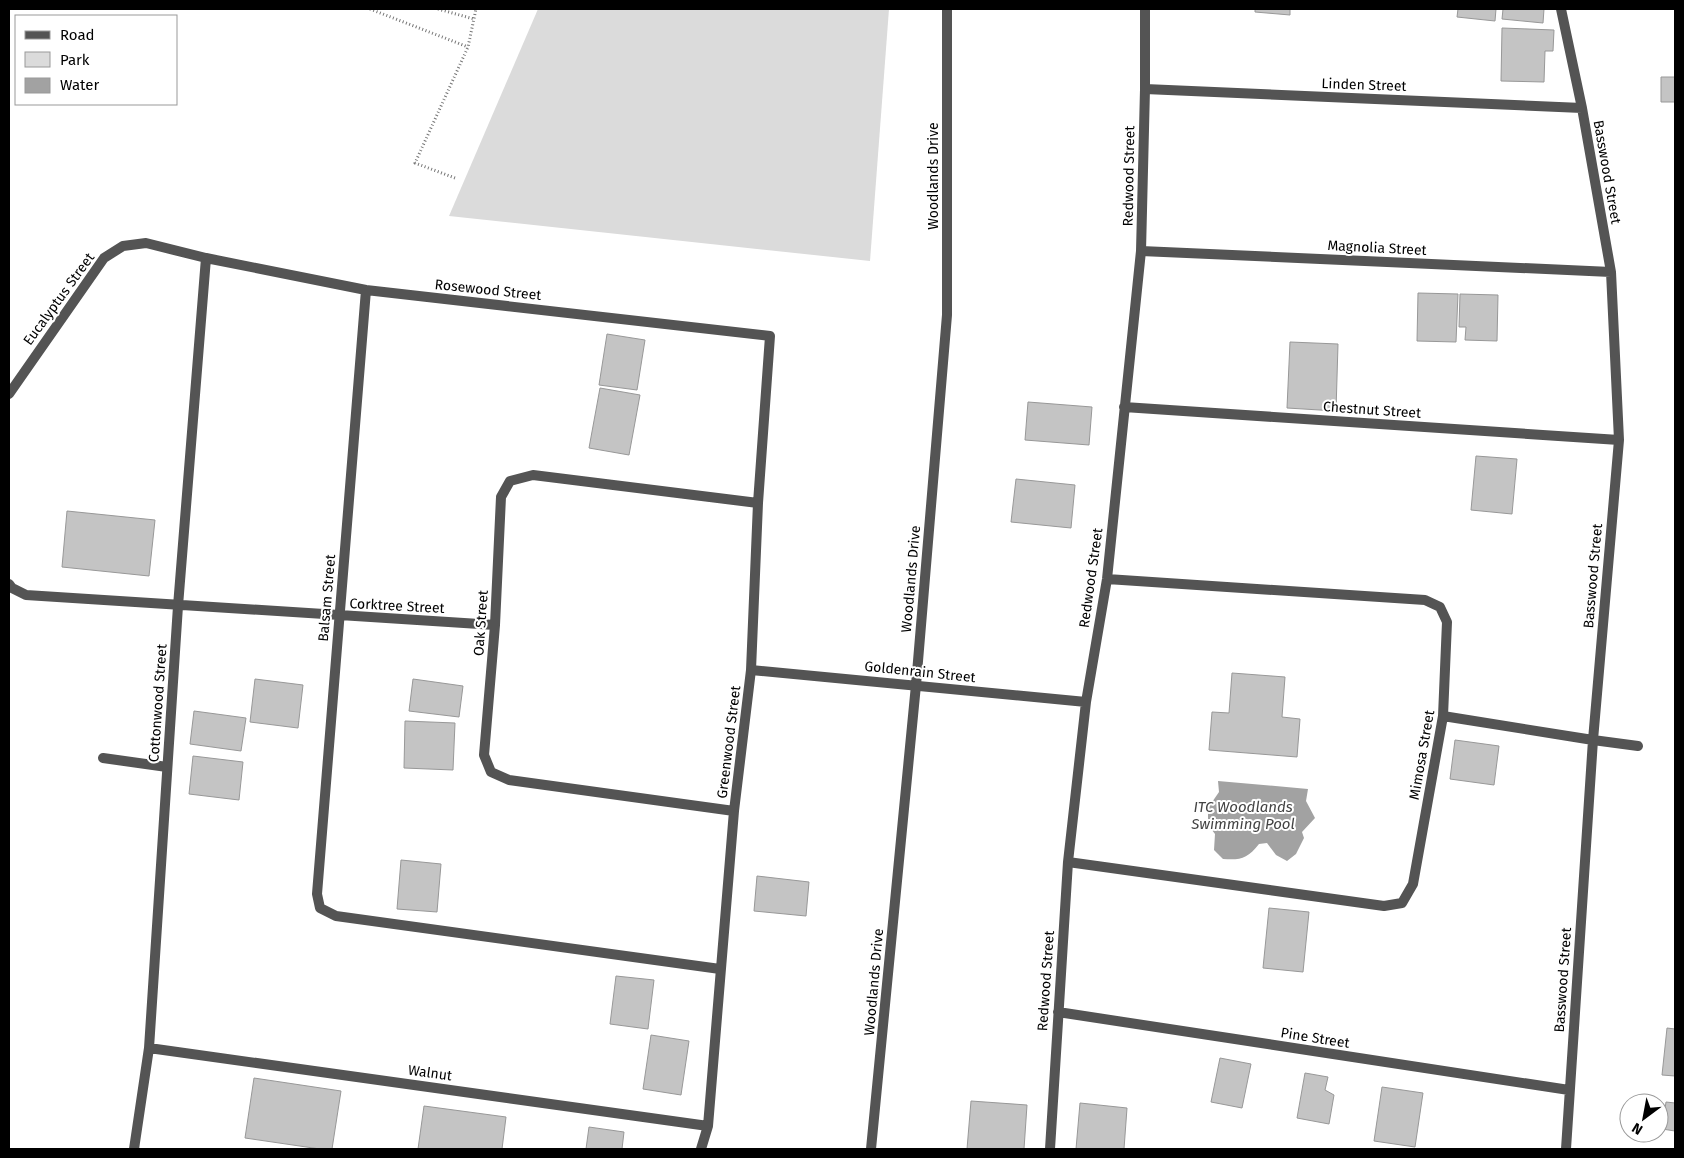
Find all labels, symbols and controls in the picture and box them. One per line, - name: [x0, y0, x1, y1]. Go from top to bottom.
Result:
- legend: [15, 15, 178, 105]
- text: Road: [60, 26, 95, 44]
- text: Park: [60, 51, 90, 69]
- street label: Linden Street: [1321, 75, 1408, 95]
- text: Water: [60, 76, 99, 94]
- street label: Basswood Street: [1589, 119, 1625, 226]
- street label: Woodlands Drive: [925, 122, 942, 230]
- street label: Redwood Street: [1120, 125, 1138, 227]
- street label: Magnolia Street: [1327, 237, 1428, 259]
- street label: Eucalyptus Street: [20, 249, 99, 349]
- street label: Rosewood Street: [434, 276, 543, 304]
- street label: Chestnut Street: [1322, 398, 1423, 422]
- street label: Basswood Street: [1580, 522, 1606, 629]
- street label: Woodlands Drive: [898, 525, 924, 633]
- street label: Redwood Street: [1076, 526, 1107, 629]
- street label: Balsam Street: [315, 553, 339, 642]
- street label: Oak Street: [470, 589, 492, 657]
- street label: Corktree Street: [349, 595, 446, 617]
- street label: Cottonwood Street: [145, 642, 171, 763]
- street label: Goldenrain Street: [864, 658, 977, 686]
- street label: Greenwood Street: [714, 684, 744, 799]
- street label: Mimosa Street: [1406, 708, 1438, 801]
- water label: ITC Woodlands Swimming Pool: [1190, 798, 1295, 833]
- street label: Basswood Street: [1551, 926, 1575, 1033]
- street label: Woodlands Drive: [861, 928, 887, 1036]
- street label: Redwood Street: [1034, 929, 1058, 1032]
- street label: Pine Street: [1279, 1024, 1352, 1052]
- street label: Walnut: [407, 1062, 454, 1085]
- north arrow: [1619, 1093, 1669, 1143]
- text: N: [1629, 1119, 1646, 1138]

